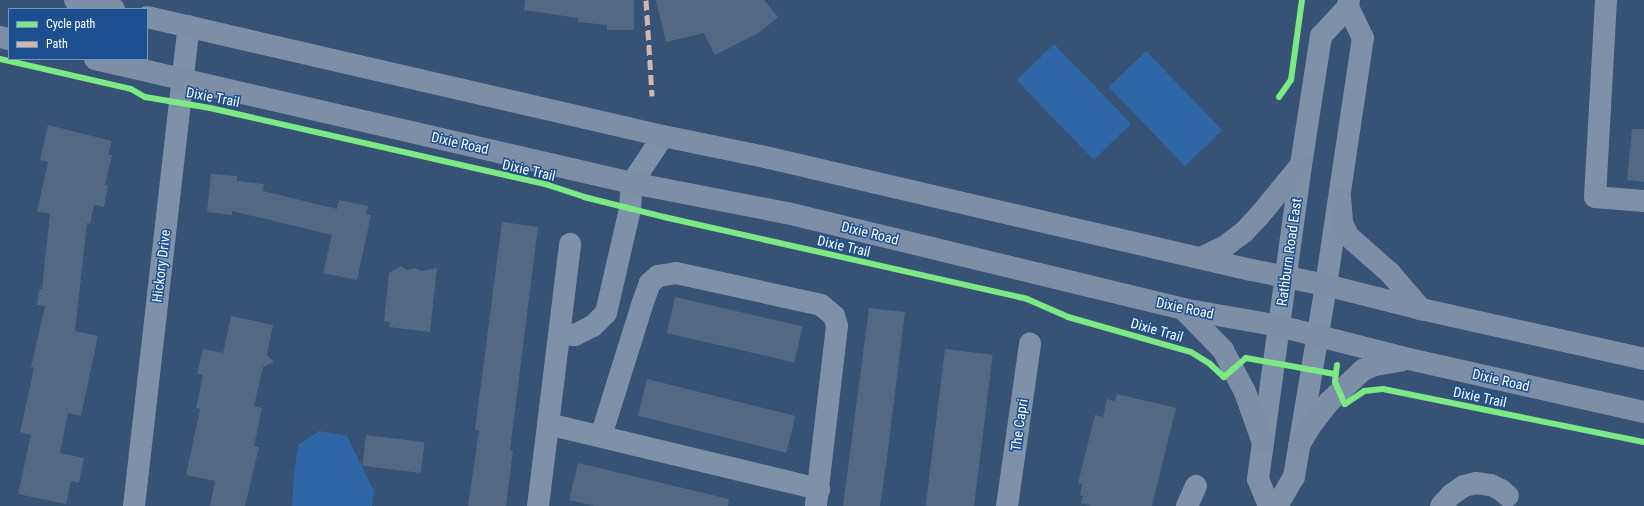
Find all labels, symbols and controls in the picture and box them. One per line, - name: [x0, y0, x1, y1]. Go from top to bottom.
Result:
- legend: [8, 8, 148, 60]
- text: Cycle path: [46, 17, 95, 31]
- text: Path: [46, 37, 68, 51]
- street label: Dixie Trail: [185, 84, 241, 110]
- street label: Dixie Road: [430, 128, 490, 158]
- street label: Dixie Trail: [501, 156, 557, 184]
- street label: Rathburn Road East: [1273, 197, 1305, 307]
- street label: Dixie Road: [840, 218, 900, 248]
- street label: Hickory Drive: [148, 229, 174, 303]
- street label: Dixie Trail: [816, 232, 872, 260]
- street label: Dixie Road: [1155, 294, 1215, 322]
- street label: Dixie Trail: [1129, 314, 1185, 346]
- street label: Dixie Road: [1471, 365, 1531, 395]
- street label: Dixie Trail: [1452, 383, 1508, 411]
- street label: The Capri: [1007, 398, 1031, 452]

